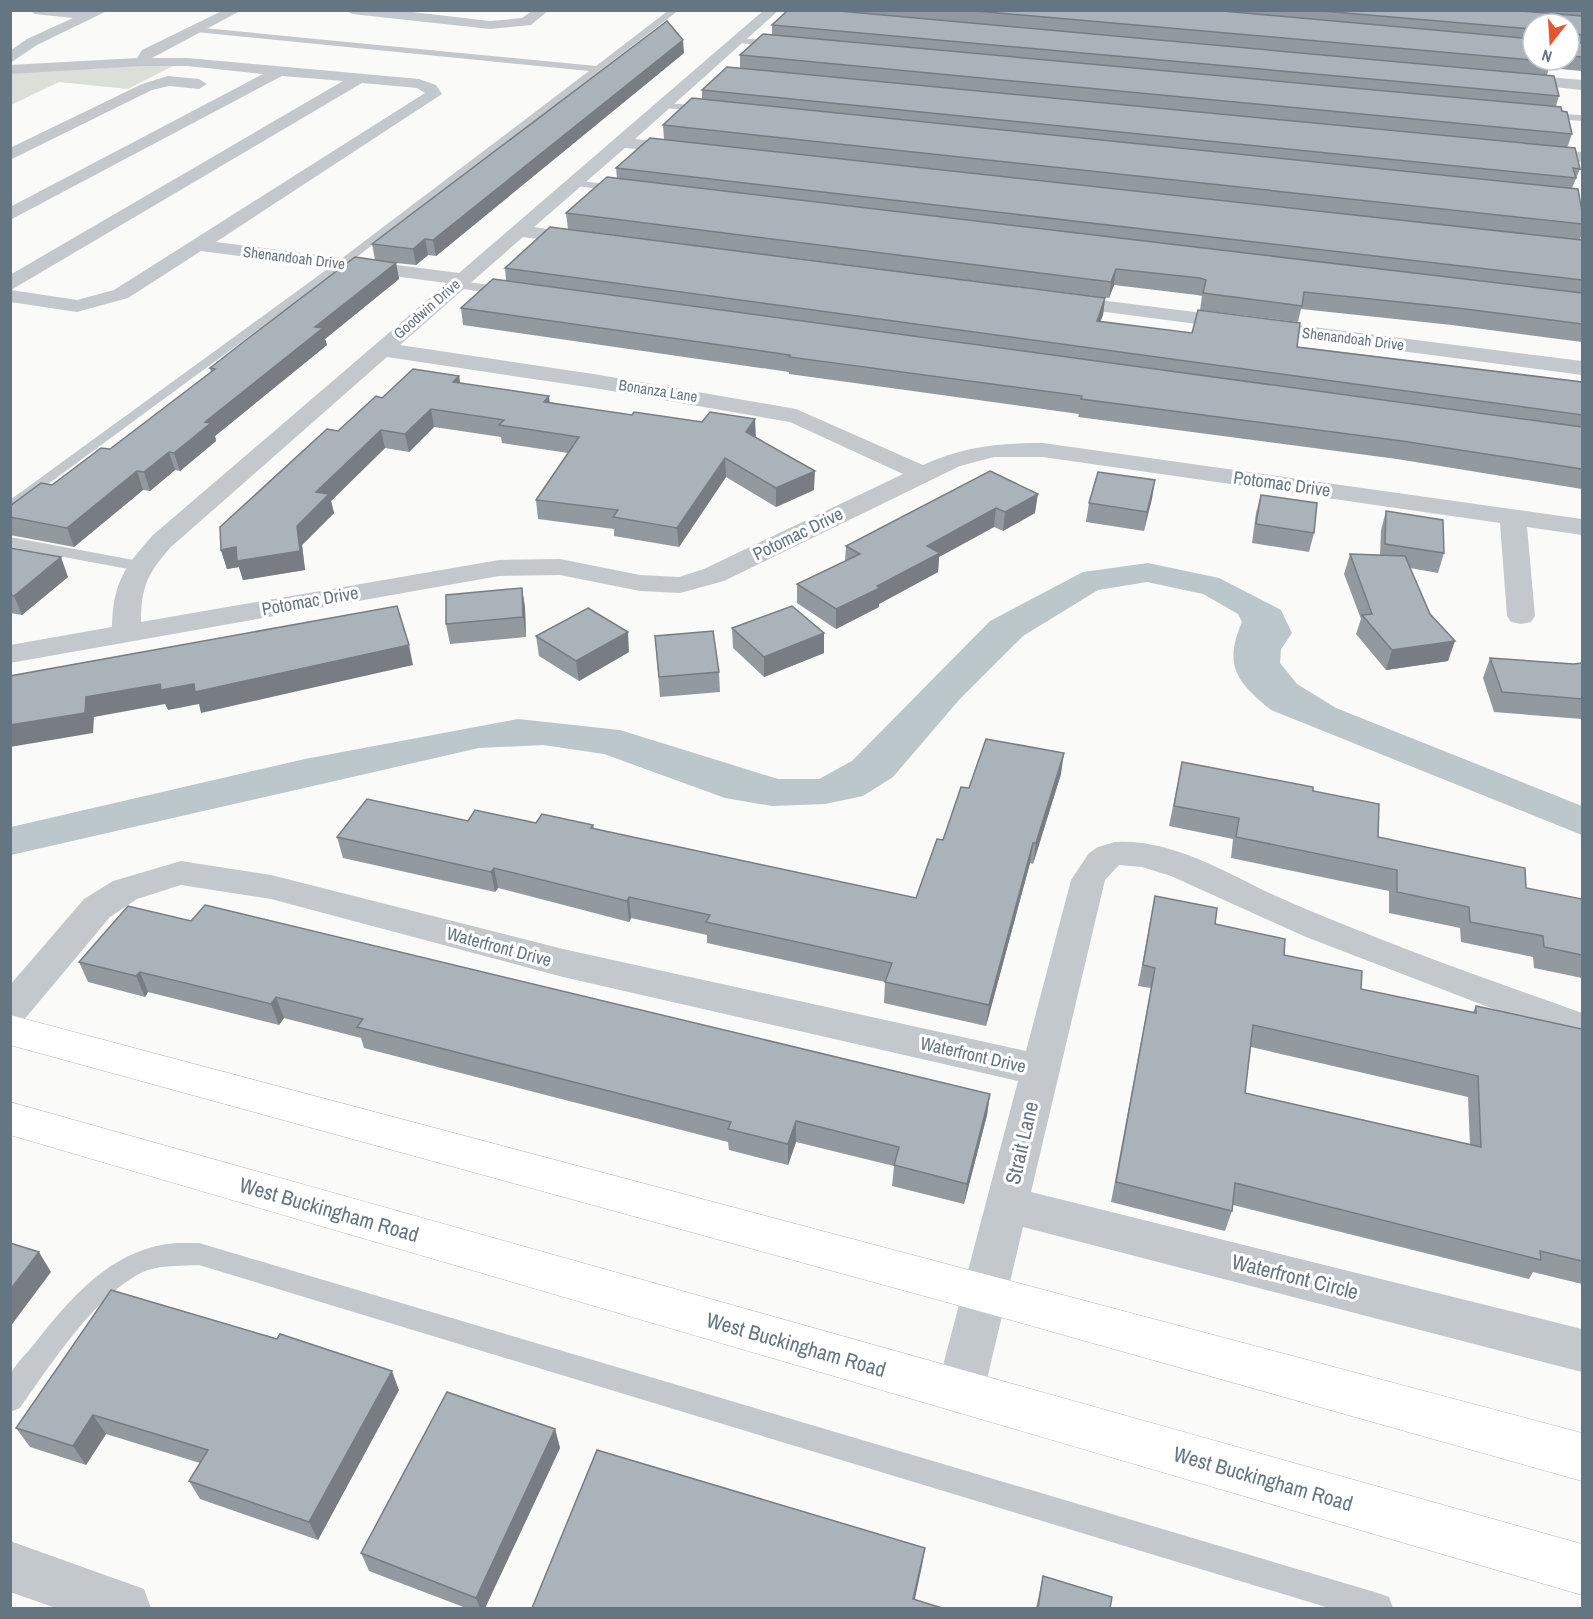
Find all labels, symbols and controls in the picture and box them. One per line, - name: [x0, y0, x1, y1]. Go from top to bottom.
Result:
- north arrow: [1521, 12, 1581, 72]
- text: N: [1539, 44, 1554, 68]
- street label: Shenandoah Drive: [242, 241, 346, 274]
- street label: Goodwin Drive: [389, 274, 465, 343]
- street label: Shenandoah Drive: [1301, 322, 1405, 355]
- street label: Bonanza Lane: [617, 374, 699, 407]
- street label: Potomac Drive: [1232, 464, 1332, 503]
- street label: Potomac Drive: [748, 501, 847, 566]
- street label: Potomac Drive: [260, 580, 360, 621]
- street label: Waterfront Drive: [444, 921, 554, 973]
- street label: Waterfront Drive: [918, 1030, 1028, 1079]
- street label: Strait Lane: [998, 1099, 1045, 1187]
- street label: West Buckingham Road: [236, 1170, 422, 1249]
- street label: Waterfront Circle: [1229, 1247, 1361, 1306]
- street label: West Buckingham Road: [703, 1305, 889, 1384]
- street label: West Buckingham Road: [1170, 1439, 1356, 1518]

